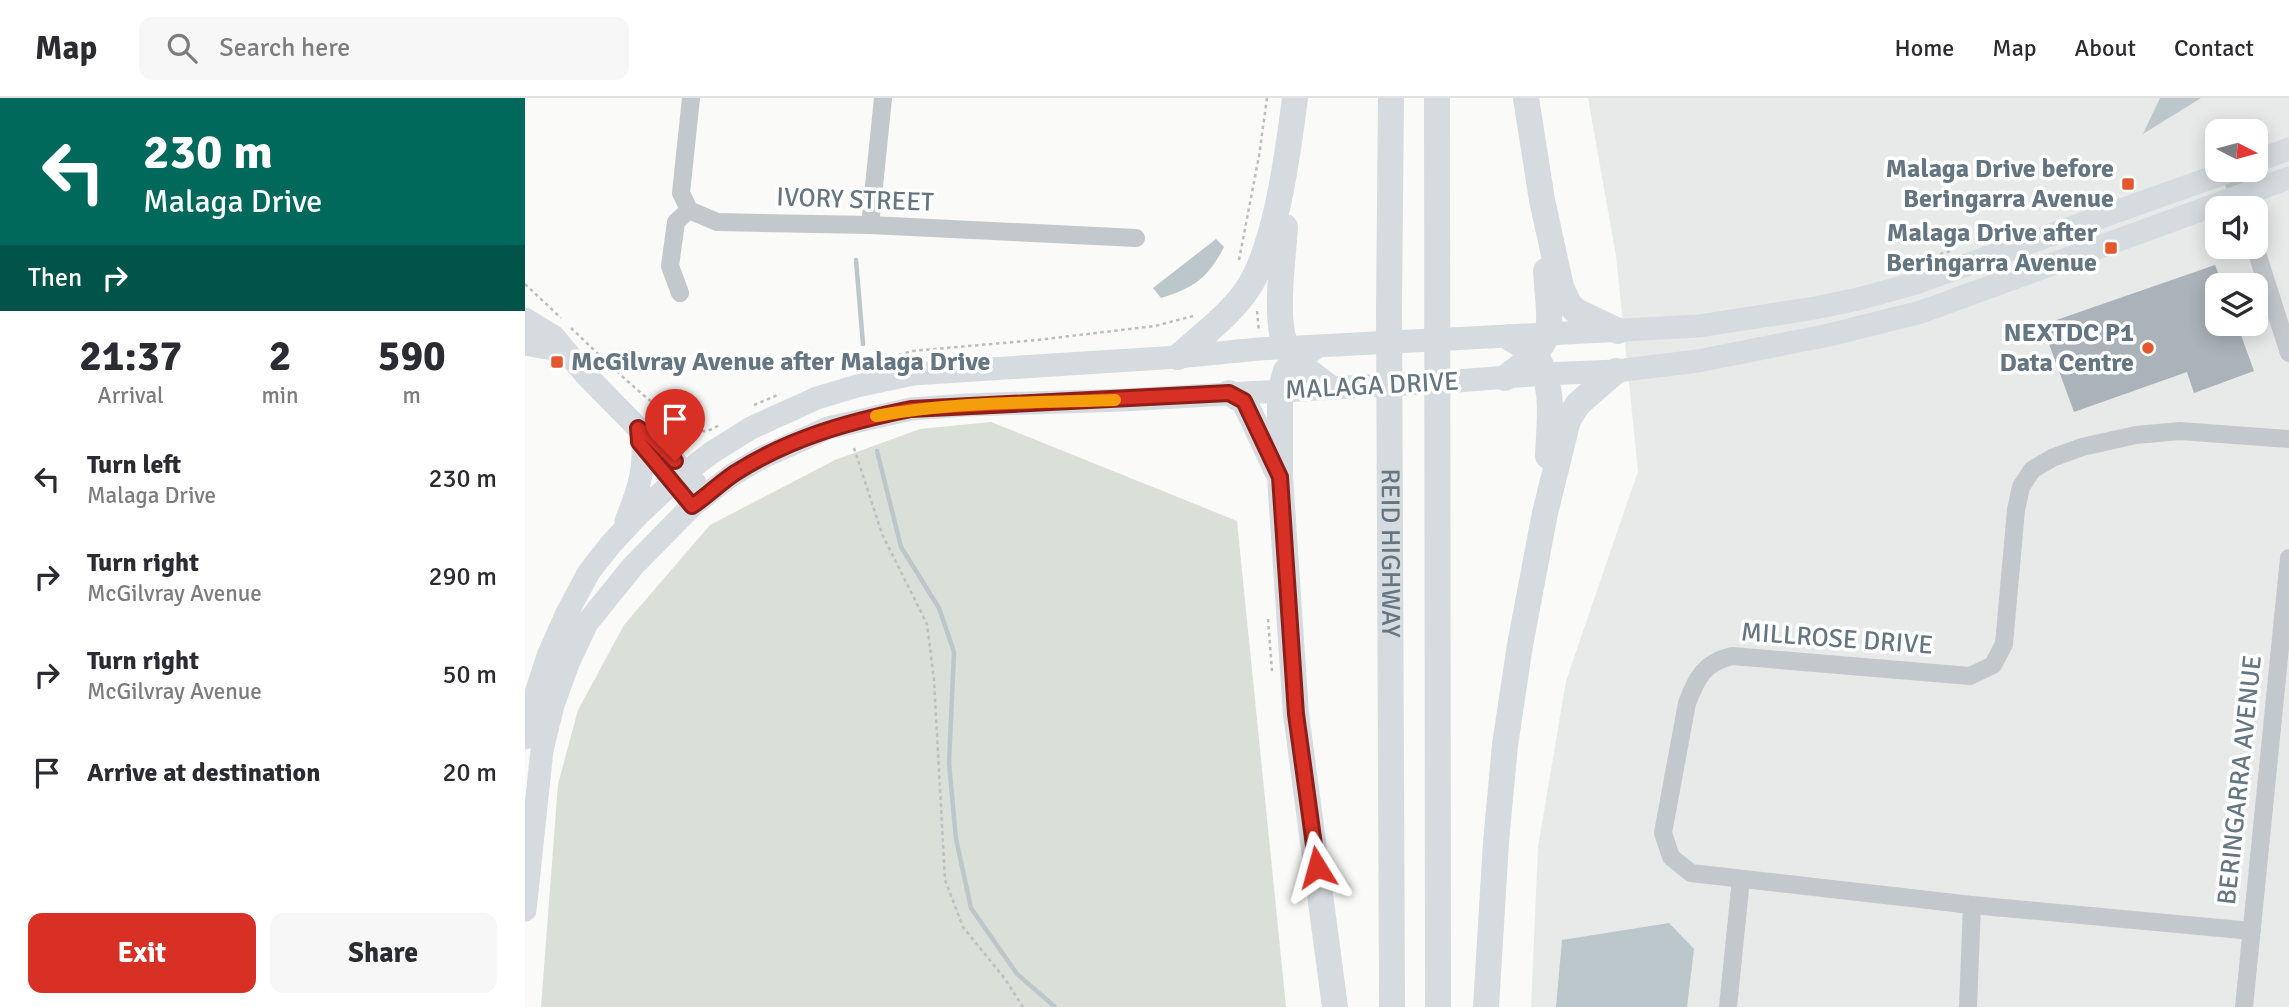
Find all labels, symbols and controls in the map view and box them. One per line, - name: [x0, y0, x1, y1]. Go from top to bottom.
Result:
- search box: [139, 17, 629, 80]
- text: Map: [35, 28, 97, 69]
- icon: search: [163, 29, 201, 67]
- text: Search here: [219, 32, 350, 64]
- text: Home: [1894, 33, 1954, 63]
- text: Map: [1992, 33, 2037, 63]
- text: About: [2075, 33, 2136, 63]
- text: Contact: [2174, 33, 2254, 63]
- north arrow: [2205, 119, 2268, 182]
- map controls: [2205, 119, 2268, 336]
- text: 230 m: [143, 122, 273, 182]
- icon: left: [28, 126, 119, 217]
- place label: Malaga Drive before Beringarra Avenue: [1885, 153, 2114, 215]
- marker: Malaga Drive before Beringarra Avenue: [2120, 176, 2136, 192]
- street label: IVORY STREET: [776, 181, 934, 219]
- text: Malaga Drive: [143, 182, 322, 221]
- button: sound: [2205, 196, 2268, 259]
- place label: Malaga Drive after Beringarra Avenue: [1886, 217, 2098, 279]
- marker: Malaga Drive after Beringarra Avenue: [2103, 240, 2119, 256]
- icon: right: [96, 259, 134, 297]
- text: Then: [28, 262, 82, 294]
- button: layers: [2205, 273, 2268, 336]
- place label: NEXTDC P1 Data Centre: [2000, 317, 2134, 379]
- text: 21:37: [79, 331, 182, 382]
- text: 2: [269, 331, 291, 382]
- text: 590: [378, 331, 446, 382]
- marker: NEXTDC P1 Data Centre: [2140, 340, 2156, 356]
- place label: McGilvray Avenue after Malaga Drive: [571, 346, 991, 378]
- marker: McGilvray Avenue after Malaga Drive: [549, 354, 565, 370]
- street label: MALAGA DRIVE: [1284, 365, 1460, 407]
- text: Arrival: [98, 381, 164, 410]
- text: min: [261, 381, 299, 410]
- text: m: [403, 381, 421, 410]
- pin: [645, 389, 705, 461]
- icon: arrive: [656, 400, 694, 438]
- text: Turn left: [87, 449, 181, 481]
- icon: left: [28, 460, 66, 498]
- text: 230 m: [428, 463, 497, 495]
- street label: REID HIGHWAY: [1374, 468, 1406, 638]
- text: Malaga Drive: [87, 481, 216, 510]
- text: Turn right: [87, 547, 199, 579]
- icon: right: [28, 558, 66, 596]
- text: 290 m: [428, 561, 497, 593]
- text: McGilvray Avenue: [87, 579, 262, 608]
- street label: MILLROSE DRIVE: [1740, 616, 1934, 662]
- text: Turn right: [87, 645, 199, 677]
- street label: BERINGARRA AVENUE: [2211, 654, 2269, 906]
- icon: right: [28, 656, 66, 694]
- text: 50 m: [442, 659, 497, 691]
- text: McGilvray Avenue: [87, 677, 262, 706]
- icon: arrive: [28, 754, 66, 792]
- text: Arrive at destination: [87, 757, 320, 789]
- text: 20 m: [442, 757, 497, 789]
- position arrow: [1280, 830, 1354, 904]
- button: Exit: [28, 913, 256, 993]
- button: Share: [270, 913, 497, 993]

